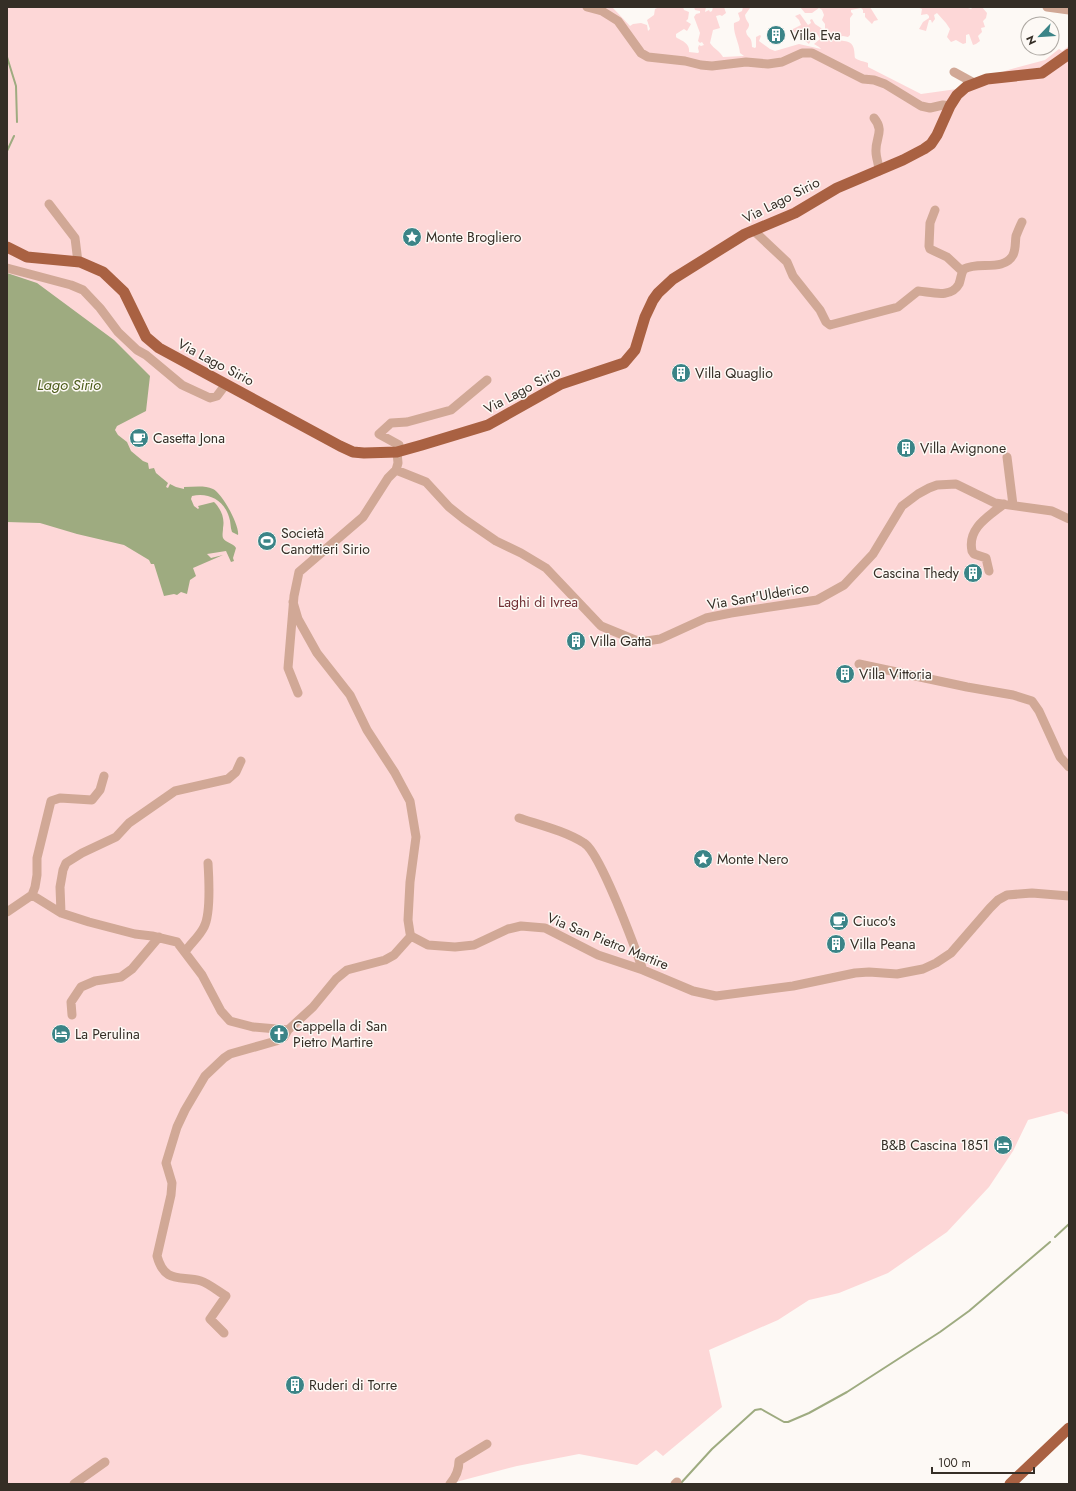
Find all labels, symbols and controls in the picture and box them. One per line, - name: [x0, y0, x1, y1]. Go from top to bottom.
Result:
- north arrow: [1020, 16, 1060, 56]
- building icon: Villa Eva: [765, 24, 787, 46]
- place label: Villa Eva: [790, 25, 841, 45]
- text: N: [1022, 33, 1040, 48]
- street label: Via Lago Sirio: [739, 172, 823, 228]
- place icon: Monte Brogliero: [401, 226, 423, 248]
- place label: Monte Brogliero: [426, 227, 522, 247]
- street label: Via Lago Sirio: [174, 333, 258, 391]
- street label: Via Lago Sirio: [480, 361, 564, 419]
- building icon: Villa Quaglio: [670, 362, 692, 384]
- place label: Villa Quaglio: [695, 363, 773, 383]
- water label: Lago Sirio: [37, 374, 101, 396]
- cafe icon: Casetta Jona: [128, 427, 150, 449]
- place label: Casetta Jona: [153, 428, 225, 448]
- building icon: Villa Avignone: [895, 437, 917, 459]
- place label: Villa Avignone: [920, 438, 1006, 458]
- place label: Società Canottieri Sirio: [281, 523, 370, 559]
- sports icon: Società Canottieri Sirio: [256, 530, 278, 552]
- building icon: Cascina Thedy: [962, 562, 984, 584]
- place label: Cascina Thedy: [873, 563, 960, 583]
- street label: Via Sant'Ulderico: [706, 577, 811, 615]
- park label: Laghi di Ivrea: [498, 592, 578, 612]
- building icon: Villa Gatta: [565, 630, 587, 652]
- place label: Villa Gatta: [590, 631, 651, 651]
- building icon: Villa Vittoria: [834, 663, 856, 685]
- place label: Villa Vittoria: [859, 664, 932, 684]
- place icon: Monte Nero: [692, 848, 714, 870]
- place label: Monte Nero: [717, 849, 789, 869]
- street label: Via San Pietro Martire: [544, 907, 672, 975]
- cafe icon: Ciuco's: [828, 910, 850, 932]
- place label: Ciuco's: [853, 911, 896, 931]
- building icon: Villa Peana: [825, 933, 847, 955]
- place label: Villa Peana: [850, 934, 916, 954]
- place label: Cappella di San Pietro Martire: [293, 1016, 387, 1052]
- hotel icon: La Perulina: [50, 1023, 72, 1045]
- church icon: Cappella di San Pietro Martire: [268, 1023, 290, 1045]
- place label: La Perulina: [75, 1024, 140, 1044]
- hotel icon: B&B Cascina 1851: [992, 1134, 1014, 1156]
- place label: B&B Cascina 1851: [881, 1135, 989, 1155]
- building icon: Ruderi di Torre: [284, 1374, 306, 1396]
- place label: Ruderi di Torre: [309, 1375, 397, 1395]
- scale bar: [932, 1449, 1034, 1475]
- text: 100 m: [938, 1454, 971, 1472]

